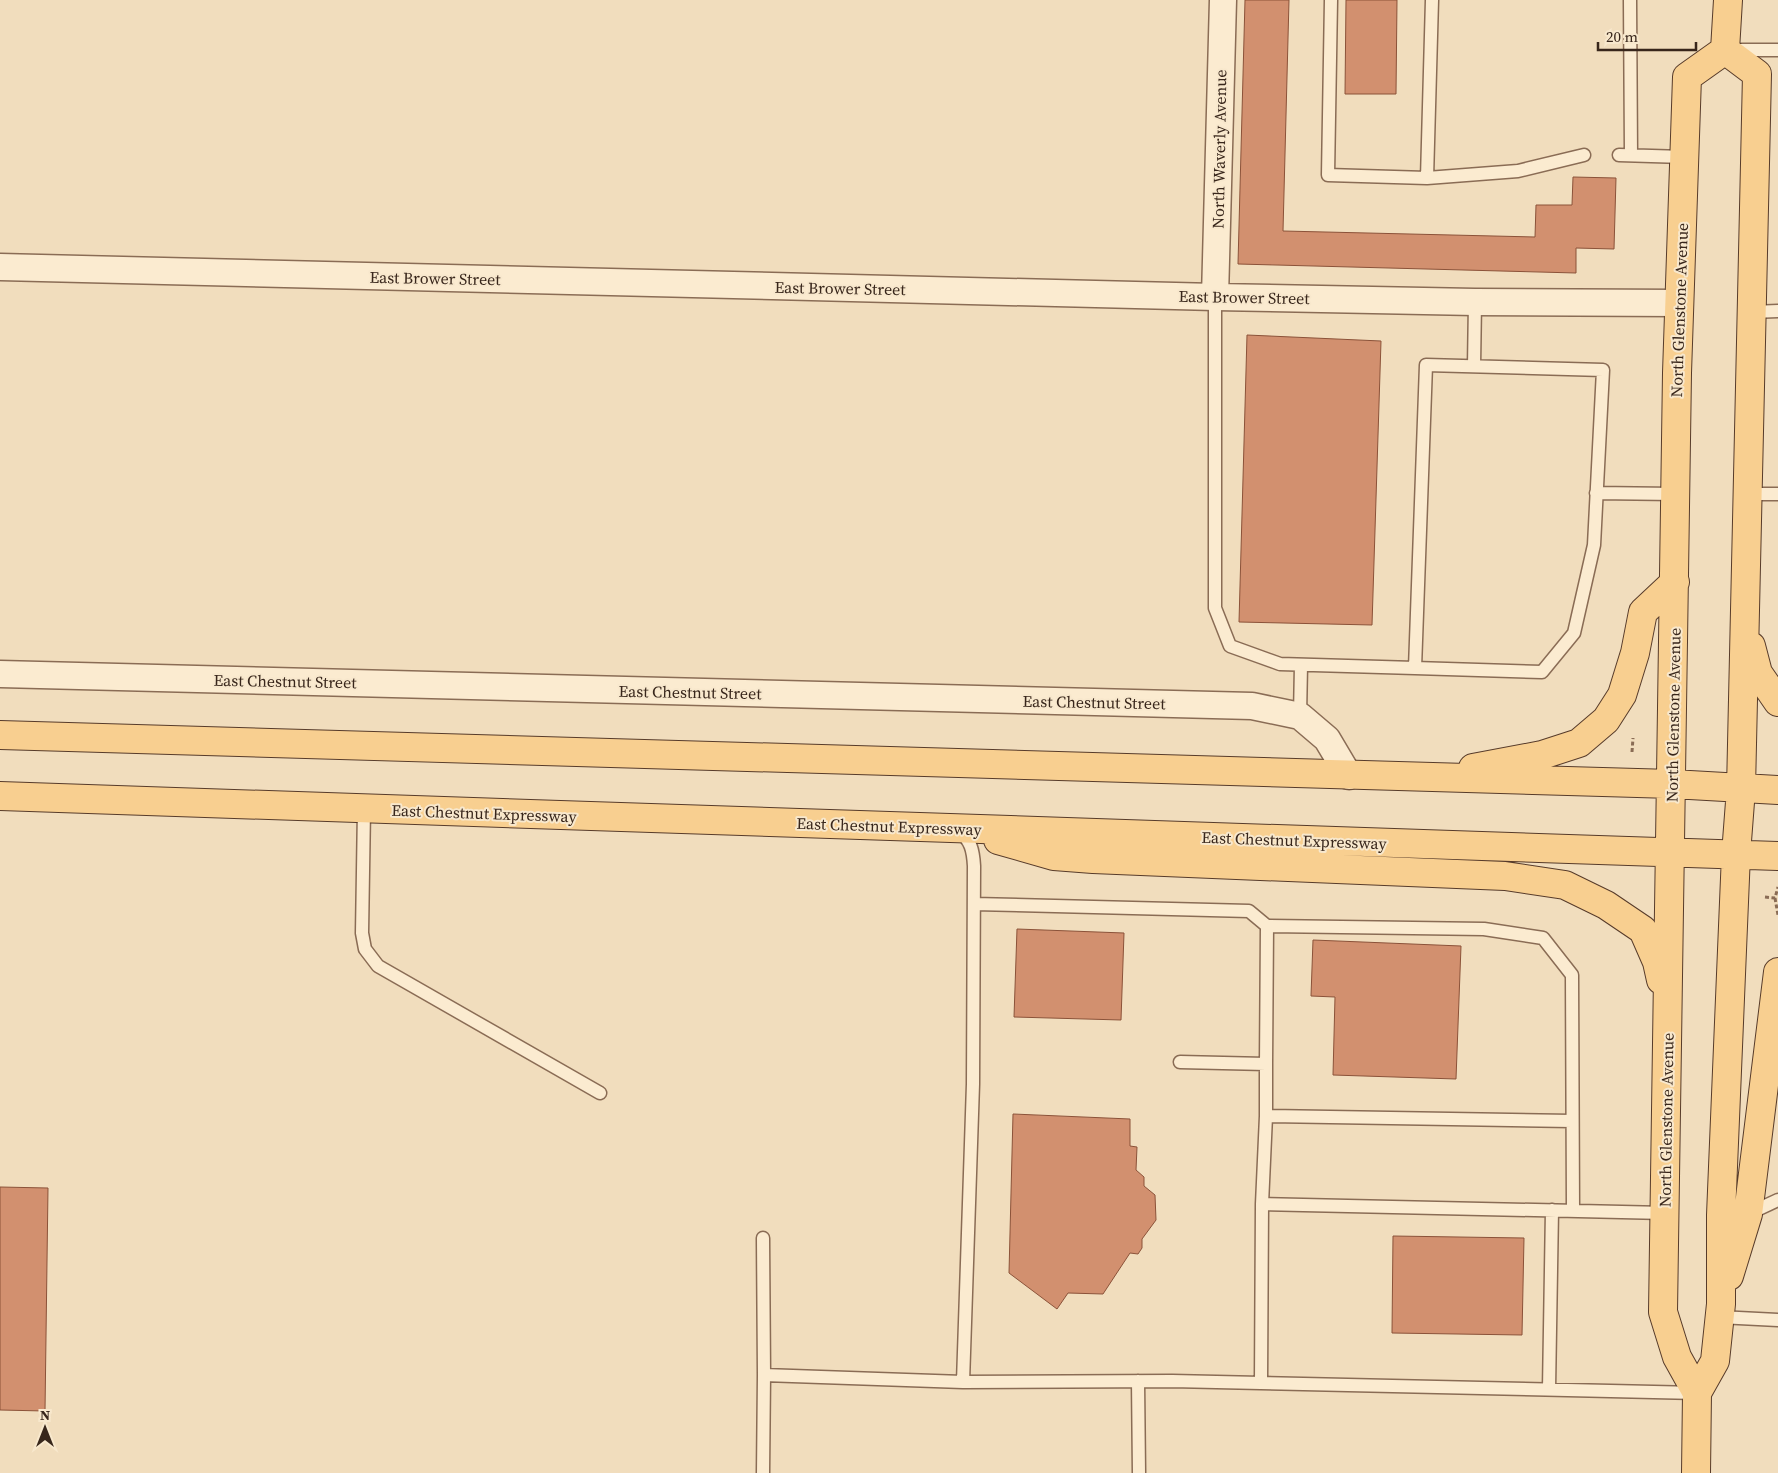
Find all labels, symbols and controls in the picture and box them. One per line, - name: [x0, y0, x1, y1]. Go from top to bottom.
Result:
- scale bar: [1598, 20, 1696, 52]
- text: 20 m: [1606, 26, 1638, 47]
- street label: North Waverly Avenue: [1207, 69, 1231, 229]
- street label: North Glenstone Avenue: [1665, 222, 1693, 398]
- street label: East Brower Street: [369, 266, 501, 290]
- street label: East Brower Street: [774, 276, 906, 300]
- street label: East Brower Street: [1178, 285, 1310, 309]
- street label: North Glenstone Avenue: [1660, 628, 1686, 802]
- street label: East Chestnut Street: [213, 669, 357, 693]
- street label: East Chestnut Street: [618, 680, 762, 704]
- street label: East Chestnut Street: [1022, 690, 1166, 714]
- street label: East Chestnut Expressway: [391, 799, 578, 827]
- street label: East Chestnut Expressway: [796, 812, 983, 840]
- street label: East Chestnut Expressway: [1201, 826, 1388, 854]
- street label: North Glenstone Avenue: [1653, 1033, 1679, 1207]
- north arrow: [20, 1403, 70, 1453]
- text: N: [40, 1405, 50, 1425]

